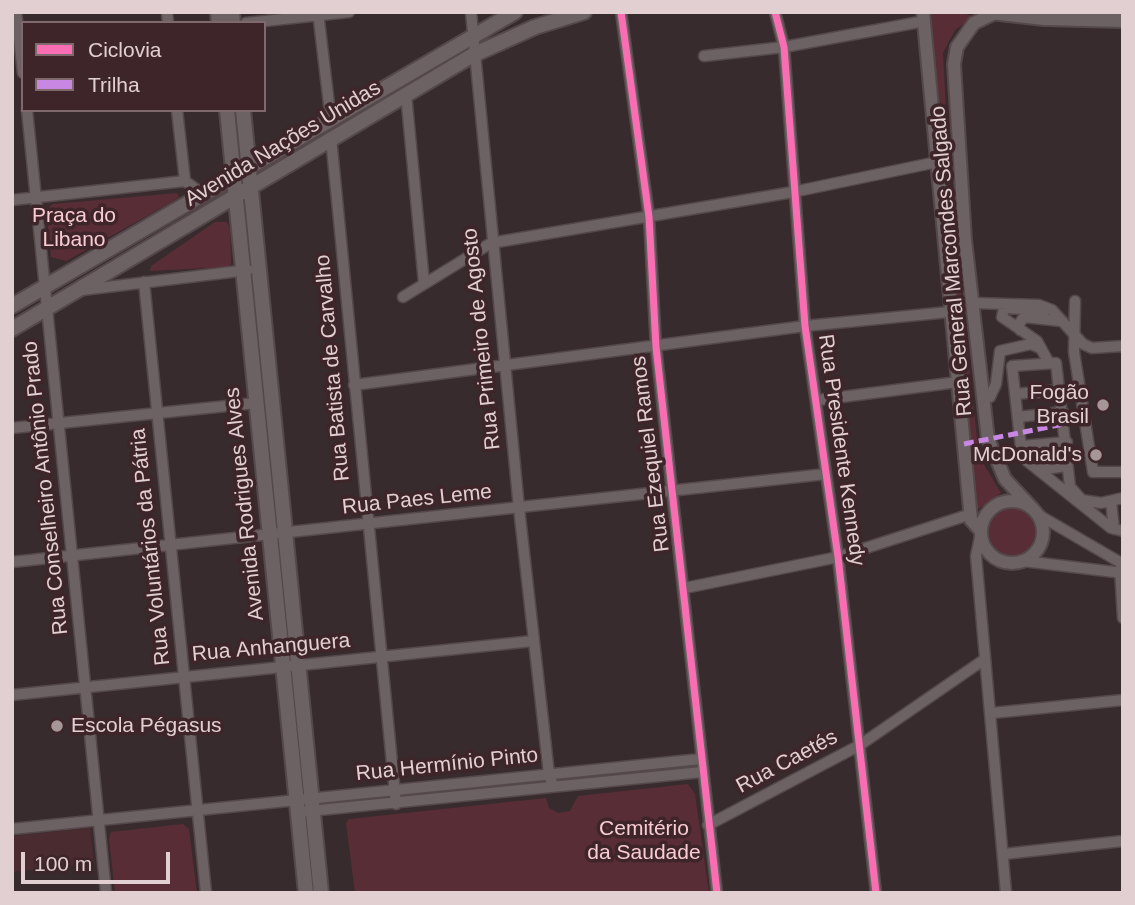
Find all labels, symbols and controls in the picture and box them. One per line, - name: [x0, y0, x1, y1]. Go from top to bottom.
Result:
- legend: [21, 21, 266, 112]
- text: Ciclovia: [88, 38, 162, 61]
- text: Trilha: [88, 73, 140, 96]
- street label: Avenida Nações Unidas: [181, 76, 385, 212]
- street label: Rua General Marcondes Salgado: [926, 105, 978, 417]
- park label: Praça do Libano: [32, 203, 116, 253]
- street label: Rua Primeiro de Agosto: [458, 227, 506, 451]
- street label: Rua Batista de Carvalho: [311, 254, 355, 482]
- street label: Rua Presidente Kennedy: [812, 333, 870, 567]
- street label: Rua Conselheiro Antônio Prado: [18, 340, 74, 636]
- street label: Rua Ezequiel Ramos: [626, 355, 676, 553]
- place label: Fogão Brasil: [1029, 380, 1089, 430]
- street label: Avenida Rodrigues Alves: [220, 386, 270, 622]
- marker: Fogão Brasil: [1095, 397, 1111, 413]
- street label: Rua Voluntários da Pátria: [126, 427, 176, 667]
- place label: McDonald's: [973, 442, 1082, 468]
- marker: McDonald's: [1088, 447, 1104, 463]
- street label: Rua Paes Leme: [341, 480, 493, 520]
- street label: Rua Anhanguera: [191, 629, 351, 667]
- place label: Escola Pégasus: [71, 713, 222, 739]
- marker: Escola Pégasus: [49, 718, 65, 734]
- street label: Rua Caetés: [732, 725, 842, 799]
- street label: Rua Hermínio Pinto: [355, 743, 539, 787]
- park label: Cemitério da Saudade: [587, 816, 701, 866]
- scale bar: [24, 838, 173, 882]
- text: 100 m: [34, 852, 92, 875]

